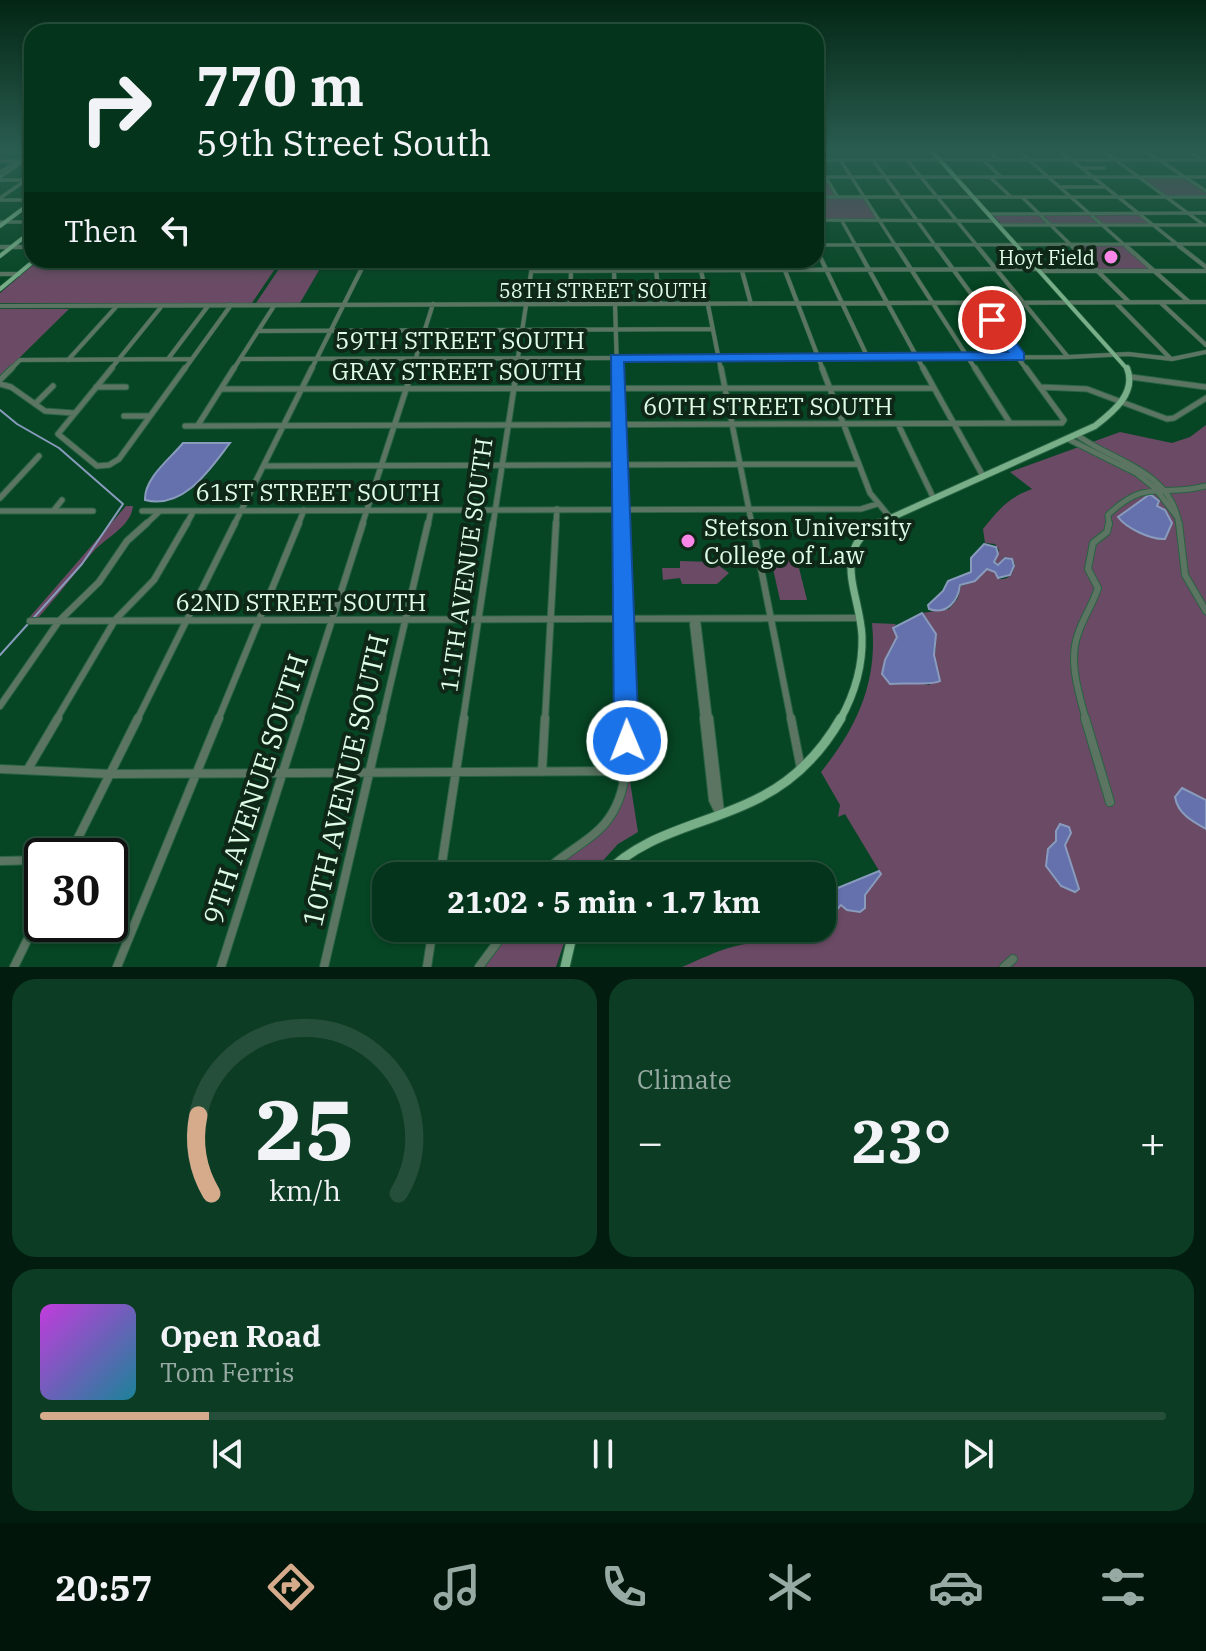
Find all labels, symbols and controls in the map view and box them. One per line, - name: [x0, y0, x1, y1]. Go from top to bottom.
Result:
- text: 770 m: [196, 49, 364, 121]
- icon: right: [64, 56, 168, 160]
- text: 59th Street South: [196, 119, 491, 166]
- icon: left: [154, 208, 198, 252]
- text: Then: [64, 211, 138, 250]
- place label: Hoyt Field: [999, 244, 1095, 271]
- marker: Hoyt Field: [1102, 248, 1120, 266]
- street label: 58TH STREET SOUTH: [499, 277, 707, 304]
- pin: [958, 286, 1026, 354]
- icon: arrive: [970, 298, 1014, 342]
- street label: 59TH STREET SOUTH: [335, 324, 585, 356]
- street label: GRAY STREET SOUTH: [332, 355, 582, 387]
- street label: 60TH STREET SOUTH: [643, 390, 893, 422]
- street label: 11TH AVENUE SOUTH: [432, 436, 500, 694]
- street label: 61ST STREET SOUTH: [196, 476, 440, 508]
- place label: Stetson University College of Law: [704, 511, 911, 571]
- marker: Stetson University College of Law: [679, 532, 697, 550]
- street label: 62ND STREET SOUTH: [175, 586, 427, 618]
- street label: 10TH AVENUE SOUTH: [293, 630, 397, 930]
- street label: 9TH AVENUE SOUTH: [194, 649, 316, 929]
- position arrow: [585, 699, 669, 783]
- speed limit sign: 30: [24, 838, 128, 942]
- text: 21:02 · 5 min · 1.7 km: [447, 882, 761, 921]
- text: Climate: [637, 1062, 732, 1096]
- text: 25: [255, 1075, 354, 1183]
- text: 23°: [851, 1101, 952, 1180]
- text: −: [637, 1113, 663, 1170]
- text: +: [1140, 1113, 1166, 1170]
- text: km/h: [268, 1172, 341, 1209]
- text: Open Road: [160, 1316, 321, 1355]
- text: Tom Ferris: [160, 1355, 294, 1389]
- icon: previous: [206, 1432, 250, 1476]
- icon: pause: [581, 1432, 625, 1476]
- icon: next: [956, 1432, 1000, 1476]
- icon: directions: [263, 1559, 319, 1615]
- icon: music: [429, 1559, 485, 1615]
- icon: phone: [596, 1559, 652, 1615]
- icon: climate: [762, 1559, 818, 1615]
- icon: car: [928, 1559, 984, 1615]
- icon: filters: [1095, 1559, 1151, 1615]
- text: 20:57: [55, 1564, 153, 1611]

